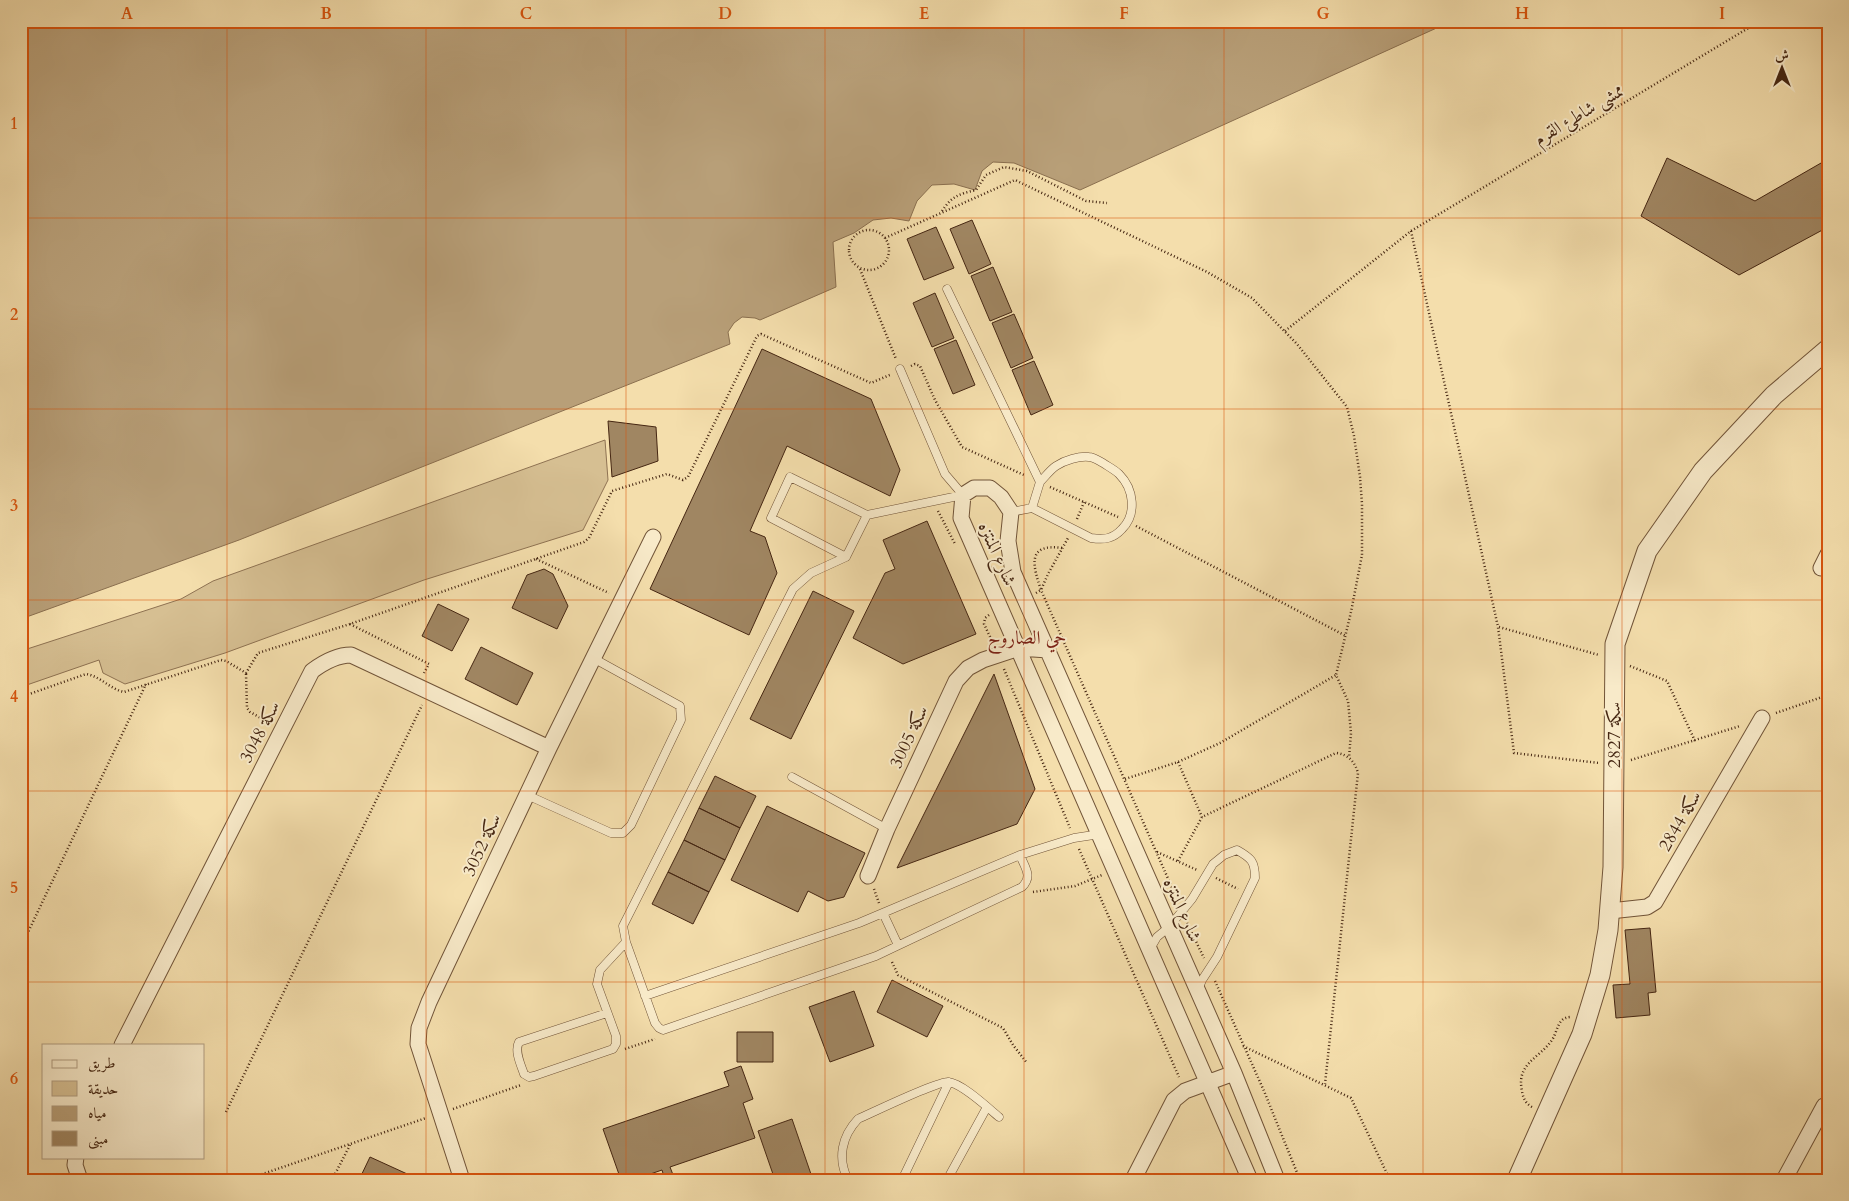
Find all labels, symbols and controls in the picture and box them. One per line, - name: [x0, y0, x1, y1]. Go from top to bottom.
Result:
- text: A: [121, 3, 133, 25]
- text: B: [320, 3, 332, 25]
- text: C: [520, 3, 532, 25]
- text: D: [718, 3, 732, 25]
- text: E: [919, 3, 929, 25]
- text: F: [1119, 3, 1129, 25]
- text: G: [1316, 3, 1330, 25]
- text: H: [1515, 3, 1529, 25]
- text: I: [1719, 3, 1725, 25]
- north arrow: [1756, 42, 1806, 92]
- text: ش: [1775, 46, 1789, 65]
- street label: ممشى شاطئ القرم: [1529, 78, 1630, 154]
- text: 1: [10, 113, 18, 135]
- text: 2: [10, 304, 18, 326]
- text: 3: [10, 495, 18, 517]
- street label: شارع المنتزه: [970, 518, 1022, 591]
- district label: حي الصاروج: [987, 625, 1067, 655]
- text: 4: [10, 686, 18, 708]
- street label: سكة 3048: [234, 697, 286, 767]
- street label: سكة 3005: [884, 702, 934, 772]
- street label: سكة 2827: [1602, 702, 1627, 768]
- street label: سكة 2844: [1653, 786, 1707, 856]
- street label: سكة 3052: [457, 810, 507, 880]
- street label: شارع المنتزه: [1155, 874, 1207, 947]
- text: 5: [10, 877, 18, 899]
- legend: [42, 1044, 205, 1158]
- text: طريق: [88, 1053, 115, 1073]
- text: 6: [10, 1068, 18, 1090]
- text: حديقة: [88, 1079, 118, 1099]
- text: مياه: [88, 1103, 106, 1123]
- text: مبنى: [88, 1129, 108, 1150]

